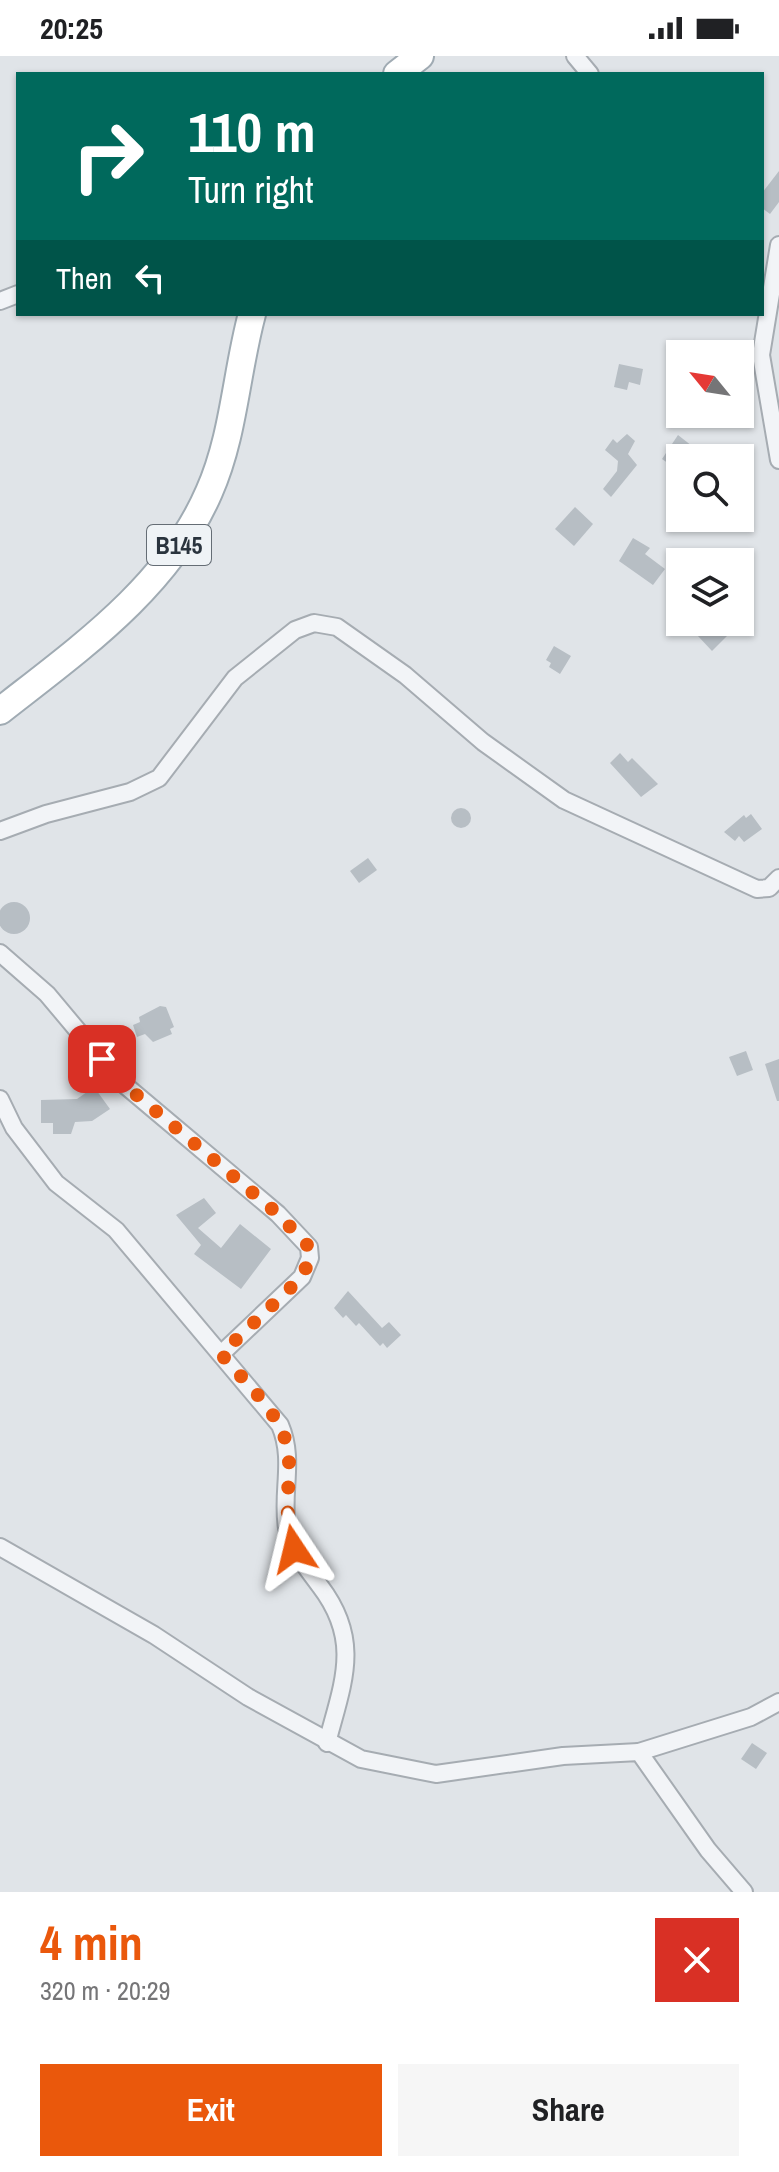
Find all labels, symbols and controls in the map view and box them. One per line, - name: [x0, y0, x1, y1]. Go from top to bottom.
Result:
- text: 20:25: [40, 8, 103, 48]
- text: 110 m: [188, 94, 316, 169]
- icon: right: [56, 104, 160, 208]
- text: Turn right: [188, 166, 313, 214]
- icon: left: [128, 256, 172, 300]
- text: Then: [56, 258, 112, 298]
- north arrow: [666, 340, 754, 428]
- map controls: [666, 340, 754, 636]
- button: search: [666, 444, 754, 532]
- road number: B145: [147, 525, 211, 565]
- button: layers: [666, 548, 754, 636]
- pin: [68, 1025, 136, 1093]
- icon: arrive: [80, 1037, 124, 1081]
- position arrow: [252, 1507, 336, 1591]
- text: 4 min: [40, 1910, 143, 1975]
- button: close: [655, 1918, 739, 2002]
- text: 320 m · 20:29: [40, 1973, 170, 2008]
- button: Exit: [40, 2064, 382, 2156]
- button: Share: [398, 2064, 739, 2156]

